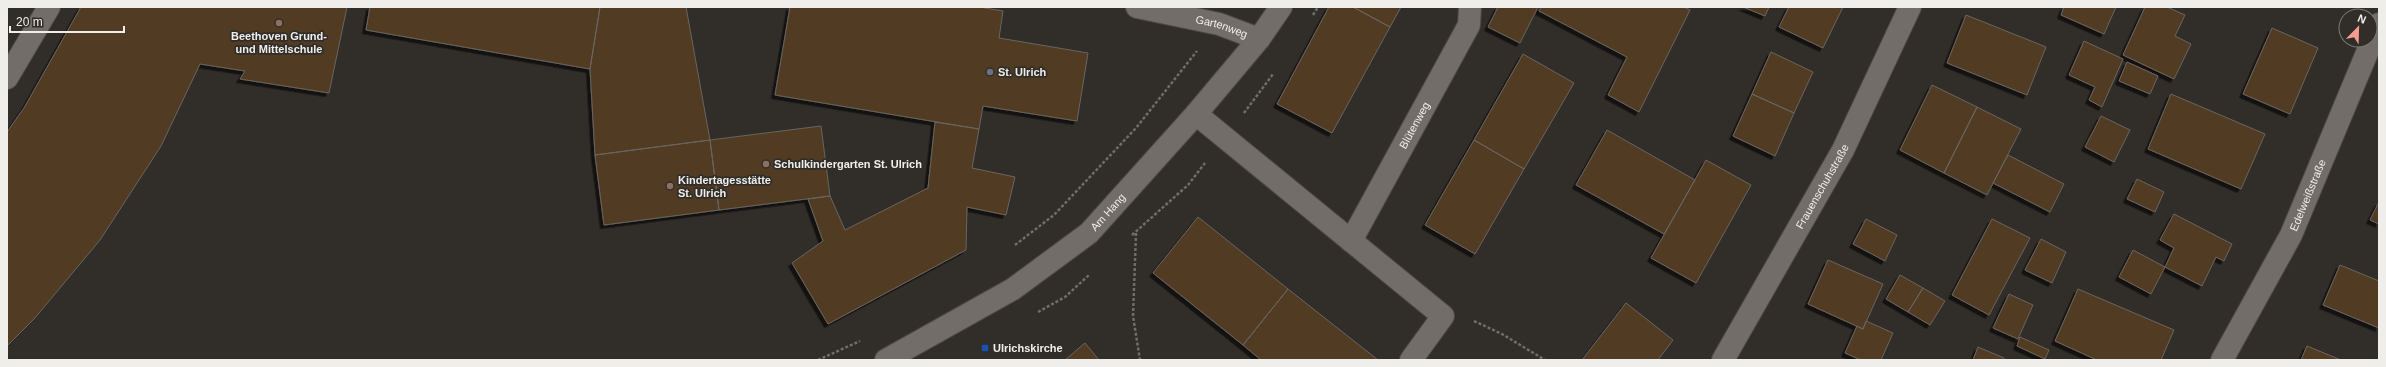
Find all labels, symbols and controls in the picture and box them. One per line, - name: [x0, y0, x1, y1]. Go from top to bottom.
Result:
- scale bar: [10, 8, 124, 34]
- north arrow: [2338, 8, 2378, 48]
- text: N: [2356, 12, 2368, 26]
- street label: Gartenweg: [1195, 13, 1249, 40]
- text: 20 m: [16, 15, 43, 29]
- marker: Beethoven Grund- und Mittelschule: [274, 18, 284, 28]
- place label: Beethoven Grund- und Mittelschule: [231, 30, 327, 55]
- place label: St. Ulrich: [998, 66, 1047, 78]
- marker: St. Ulrich: [985, 67, 995, 77]
- street label: Blütenweg: [1397, 100, 1432, 151]
- street label: Frauenschuhstraße: [1793, 142, 1851, 231]
- street label: Edelweißstraße: [2287, 157, 2328, 233]
- place label: Schulkindergarten St. Ulrich: [774, 158, 922, 170]
- marker: Schulkindergarten St. Ulrich: [761, 159, 771, 169]
- place label: Kindertagesstätte St. Ulrich: [678, 174, 771, 199]
- marker: Kindertagesstätte St. Ulrich: [665, 181, 675, 191]
- street label: Am Hang: [1088, 191, 1128, 233]
- place label: Ulrichskirche: [993, 342, 1063, 354]
- marker: Ulrichskirche: [980, 343, 990, 353]

